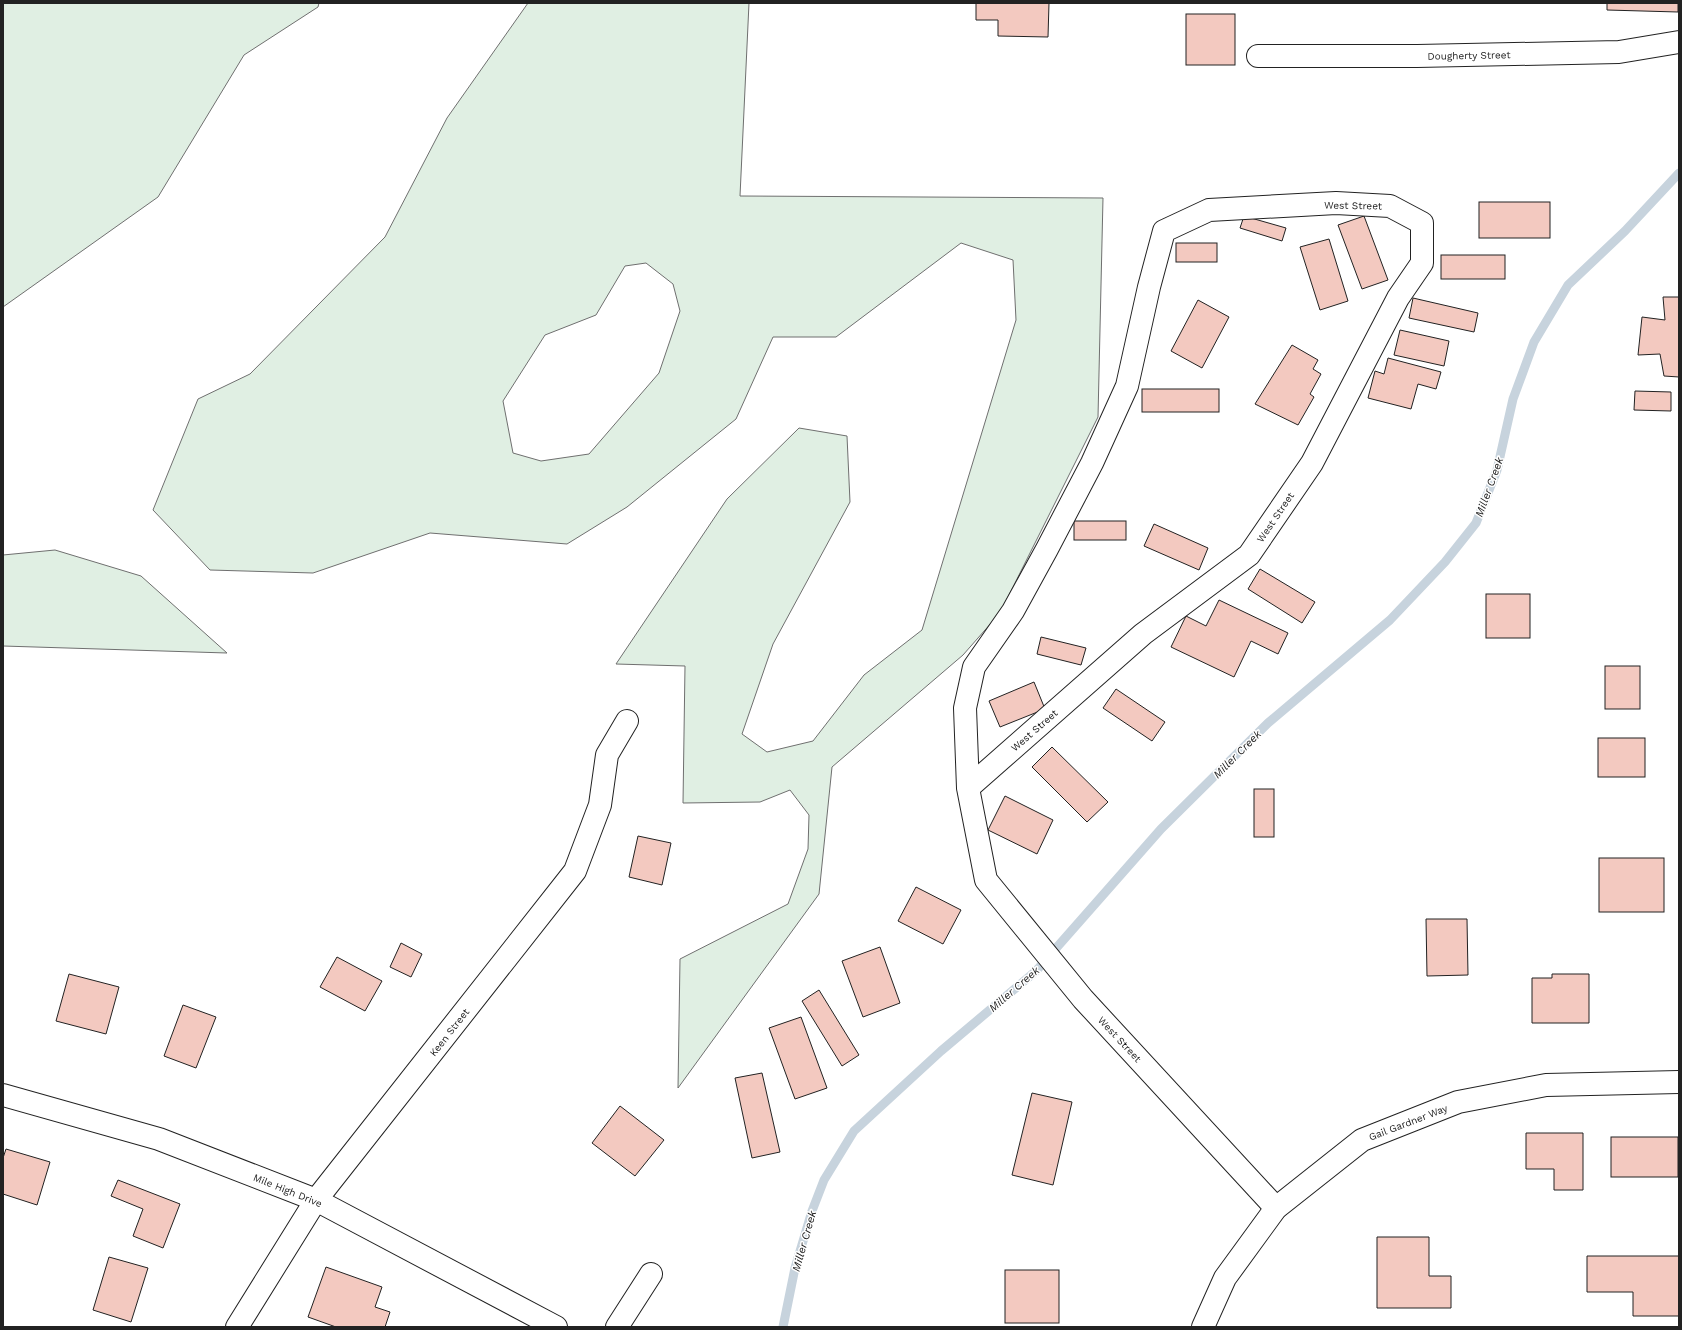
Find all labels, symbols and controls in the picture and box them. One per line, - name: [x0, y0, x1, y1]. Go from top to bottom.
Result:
- street label: Dougherty Street: [1427, 49, 1511, 62]
- street label: West Street: [1324, 199, 1383, 212]
- water label: Miller Creek: [1473, 455, 1507, 519]
- street label: West Street: [1255, 489, 1297, 544]
- street label: West Street: [1009, 707, 1060, 754]
- water label: Miller Creek: [1211, 727, 1265, 781]
- water label: Miller Creek: [986, 963, 1043, 1015]
- street label: Keen Street: [427, 1006, 472, 1058]
- street label: West Street: [1096, 1014, 1144, 1065]
- street label: Gail Gardner Way: [1367, 1102, 1450, 1143]
- street label: Mile High Drive: [252, 1172, 324, 1209]
- water label: Miller Creek: [790, 1208, 820, 1273]

